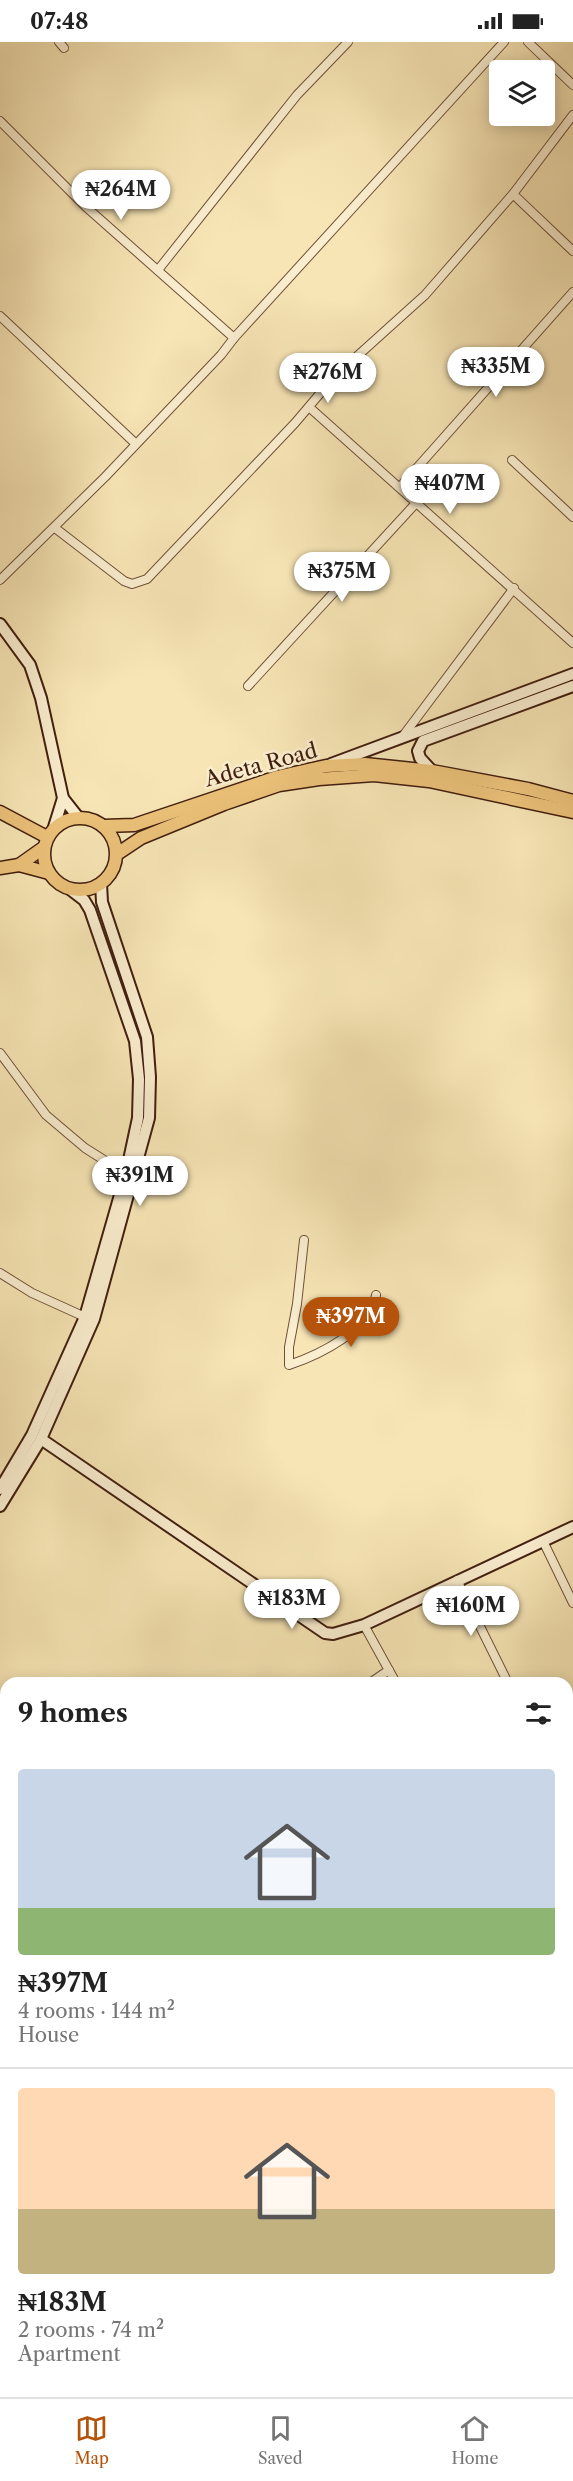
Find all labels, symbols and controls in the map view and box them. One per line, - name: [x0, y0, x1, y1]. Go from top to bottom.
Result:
- text: 07:48: [30, 8, 89, 35]
- map controls: [489, 60, 555, 126]
- button: layers: [489, 60, 555, 126]
- pin: ₦264M: [79, 170, 163, 221]
- text: ₦264M: [85, 177, 157, 201]
- pin: ₦335M: [454, 347, 538, 398]
- pin: ₦276M: [286, 353, 370, 404]
- text: ₦335M: [461, 354, 531, 378]
- text: ₦276M: [293, 360, 363, 384]
- pin: ₦407M: [408, 464, 492, 515]
- text: ₦407M: [415, 471, 485, 495]
- pin: ₦375M: [300, 552, 384, 603]
- text: ₦375M: [308, 559, 376, 583]
- street label: Adeta Road: [201, 737, 320, 792]
- pin: ₦391M: [98, 1156, 182, 1207]
- text: ₦391M: [106, 1163, 174, 1187]
- pin: ₦397M: [309, 1297, 393, 1348]
- text: ₦397M: [316, 1304, 386, 1328]
- pin: ₦183M: [250, 1579, 334, 1630]
- text: ₦183M: [258, 1586, 326, 1610]
- pin: ₦160M: [429, 1586, 513, 1637]
- text: ₦160M: [436, 1593, 506, 1617]
- text: 9 homes: [18, 1697, 128, 1729]
- icon: filters: [522, 1697, 555, 1730]
- icon: home: [233, 1808, 341, 1916]
- text: ₦397M: [18, 1967, 108, 1999]
- text: 4 rooms · 144 m²: [18, 1999, 175, 2023]
- text: House: [18, 2023, 79, 2047]
- icon: home: [233, 2127, 341, 2235]
- text: ₦183M: [18, 2286, 107, 2318]
- text: 2 rooms · 74 m²: [18, 2318, 164, 2342]
- text: Apartment: [18, 2342, 121, 2366]
- tab: Map: [75, 2412, 109, 2468]
- tab: Saved: [258, 2412, 302, 2468]
- tab: Home: [451, 2412, 498, 2468]

